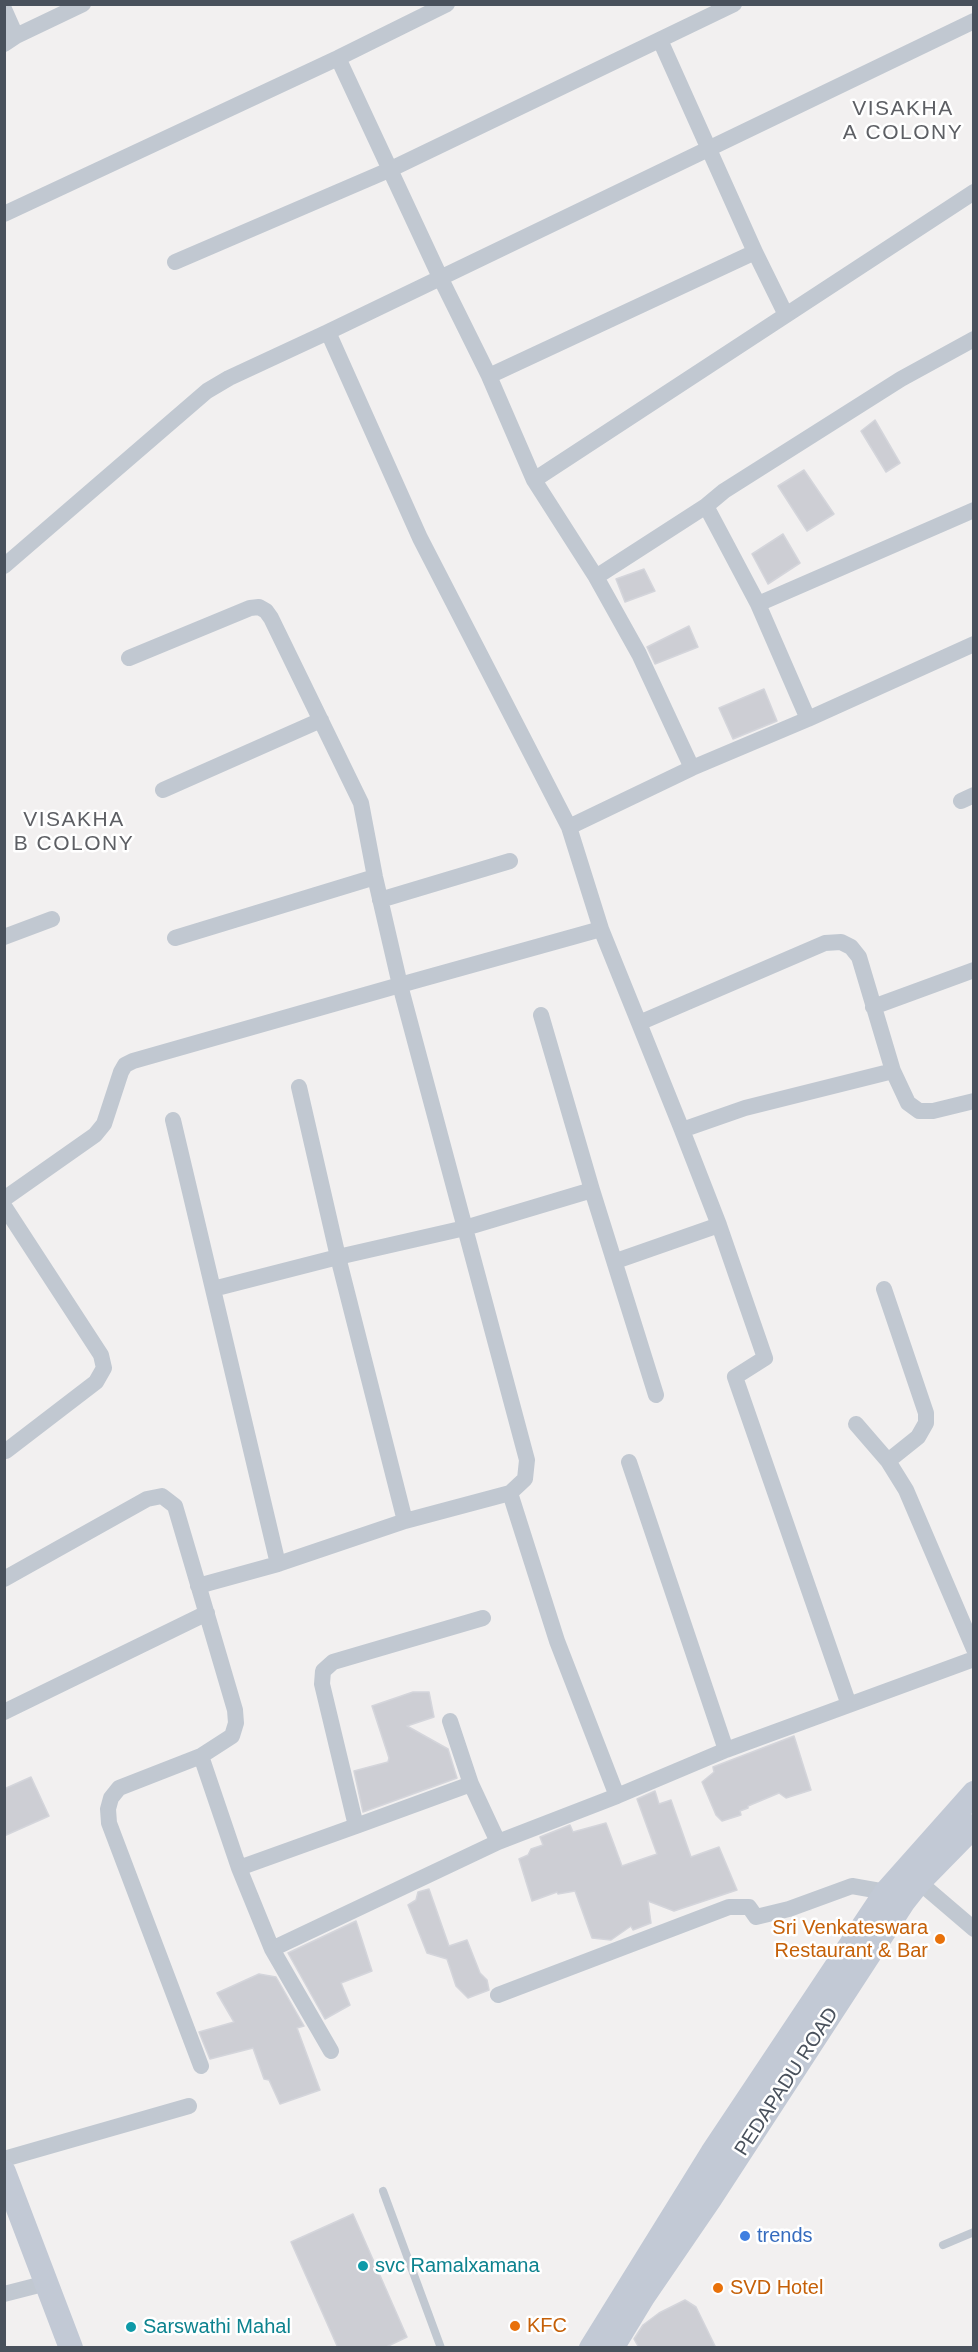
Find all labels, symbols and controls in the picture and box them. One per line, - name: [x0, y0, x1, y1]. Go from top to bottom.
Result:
- district label: VISAKHA A COLONY: [843, 96, 963, 146]
- district label: VISAKHA B COLONY: [14, 807, 134, 857]
- place label: Sri Venkateswara Restaurant & Bar: [772, 1916, 928, 1963]
- marker: Sri Venkateswara Restaurant & Bar: [933, 1932, 947, 1946]
- street label: PEDAPADU ROAD: [730, 2003, 844, 2161]
- place label: trends: [757, 2224, 813, 2248]
- marker: trends: [738, 2229, 752, 2243]
- place label: svc Ramalxamana: [375, 2254, 540, 2278]
- marker: svc Ramalxamana: [356, 2259, 370, 2273]
- place label: SVD Hotel: [730, 2276, 823, 2300]
- marker: SVD Hotel: [711, 2281, 725, 2295]
- place label: KFC: [527, 2314, 567, 2338]
- place label: Sarswathi Mahal: [143, 2315, 291, 2339]
- marker: KFC: [508, 2319, 522, 2333]
- marker: Sarswathi Mahal: [124, 2320, 138, 2334]

